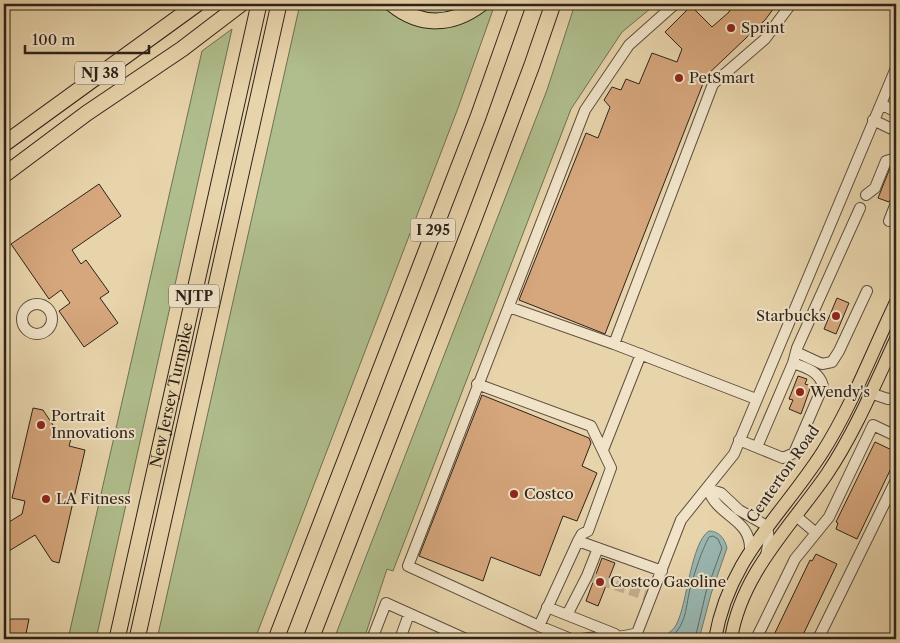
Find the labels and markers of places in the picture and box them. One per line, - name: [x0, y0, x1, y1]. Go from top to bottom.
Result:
- place label: Sprint: [741, 18, 785, 37]
- marker: Sprint: [725, 22, 737, 34]
- place label: PetSmart: [689, 68, 755, 87]
- marker: PetSmart: [673, 72, 685, 84]
- place label: Starbucks: [756, 306, 826, 325]
- marker: Starbucks: [830, 310, 842, 322]
- place label: Wendy's: [809, 382, 870, 401]
- marker: Wendy's: [794, 386, 806, 398]
- place label: Portrait Innovations: [51, 406, 135, 442]
- marker: Portrait Innovations: [35, 419, 47, 431]
- place label: Costco: [524, 484, 574, 503]
- marker: Costco: [508, 488, 520, 500]
- place label: LA Fitness: [56, 489, 131, 508]
- marker: LA Fitness: [40, 493, 52, 505]
- place label: Costco Gasoline: [610, 572, 726, 591]
- marker: Costco Gasoline: [594, 576, 606, 588]

